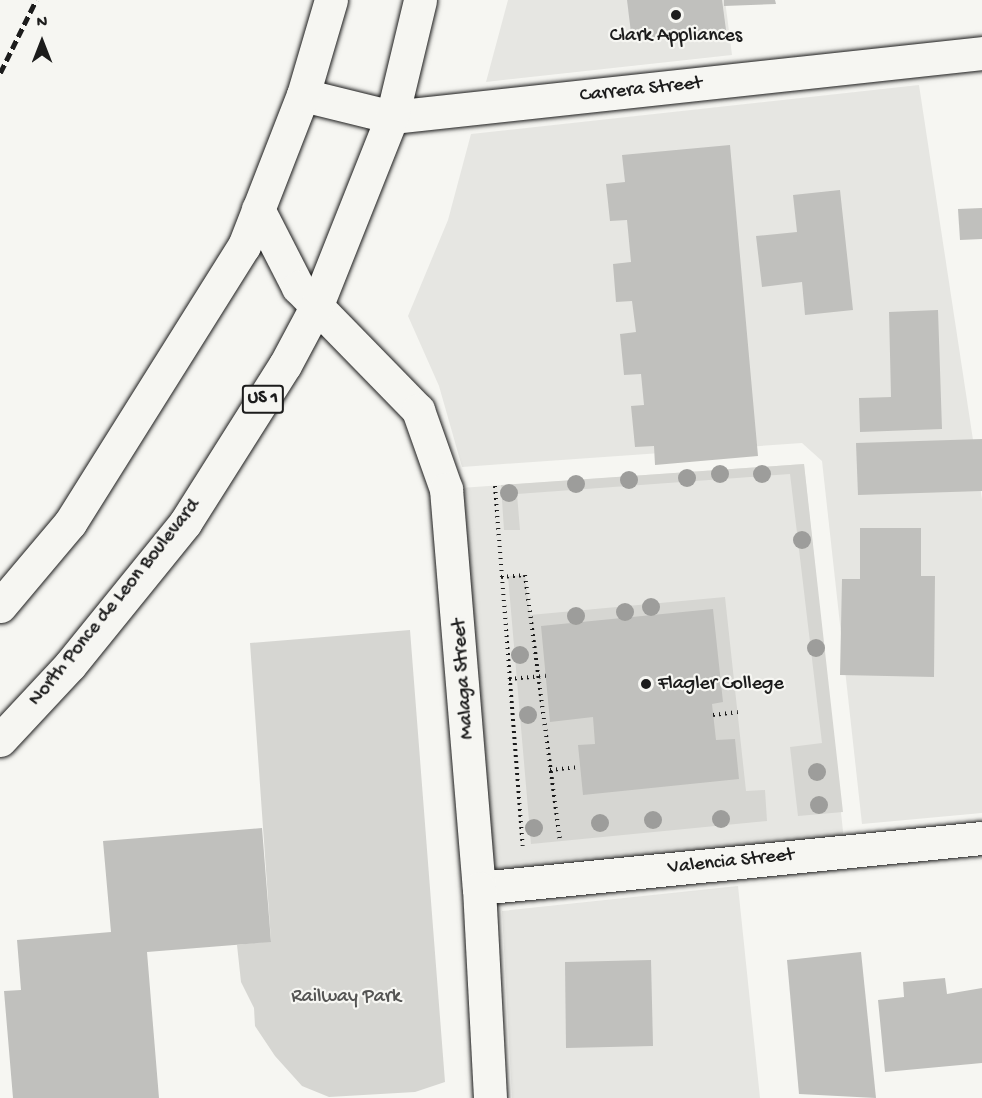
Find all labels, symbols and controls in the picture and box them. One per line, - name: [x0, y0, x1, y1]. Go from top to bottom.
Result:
- marker: Clark Appliances: [669, 8, 683, 22]
- north arrow: [12, 12, 72, 72]
- text: N: [37, 14, 47, 33]
- place label: Clark Appliances: [610, 24, 742, 48]
- street label: Carrera Street: [579, 72, 703, 108]
- road number: US 1: [240, 384, 286, 414]
- street label: North Ponce de Leon Boulevard: [24, 495, 206, 711]
- street label: Malaga Street: [448, 618, 480, 740]
- place label: Flagler College: [658, 672, 784, 696]
- marker: Flagler College: [639, 677, 653, 691]
- street label: Valencia Street: [667, 843, 795, 881]
- park label: Railway Park: [291, 985, 401, 1009]

